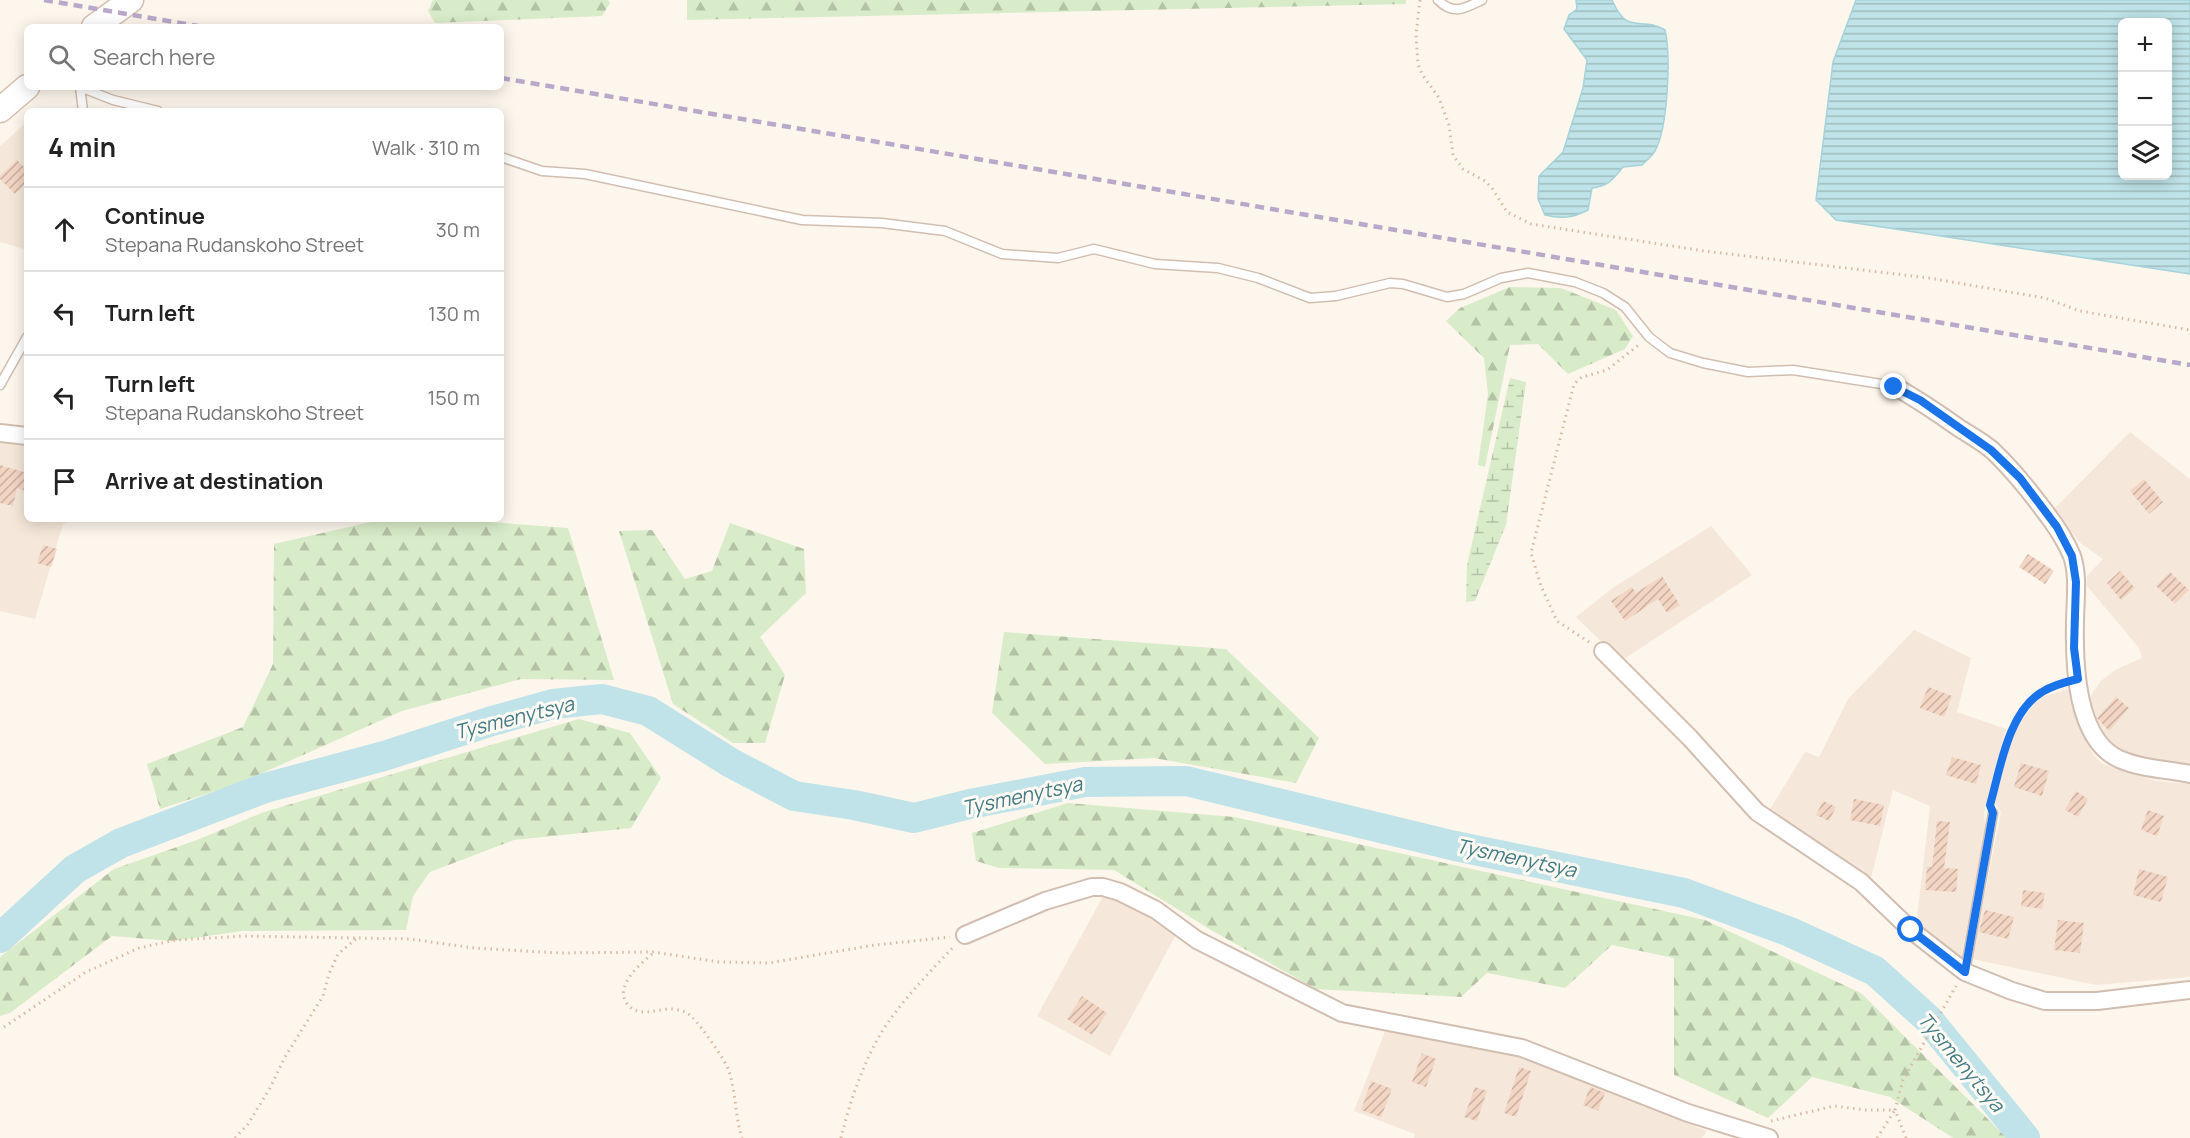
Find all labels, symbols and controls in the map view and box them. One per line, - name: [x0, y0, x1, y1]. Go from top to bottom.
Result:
- map controls: [2118, 18, 2172, 180]
- button: +: [2118, 18, 2172, 72]
- search box: [24, 24, 504, 90]
- icon: search: [45, 41, 78, 74]
- text: Search here: [93, 42, 215, 72]
- button: −: [2118, 72, 2172, 126]
- button: layers: [2118, 126, 2172, 180]
- text: 4 min: [48, 129, 116, 165]
- text: Walk · 310 m: [372, 134, 480, 161]
- text: Continue: [105, 201, 205, 231]
- icon: ahead: [48, 213, 81, 246]
- text: 30 m: [436, 216, 480, 243]
- text: Stepana Rudanskoho Street: [105, 231, 364, 258]
- icon: left: [48, 297, 81, 330]
- text: Turn left: [105, 298, 195, 328]
- text: 130 m: [428, 300, 480, 327]
- text: Turn left: [105, 369, 195, 399]
- route end: [1880, 373, 1906, 399]
- icon: left: [48, 381, 81, 414]
- text: 150 m: [427, 384, 480, 411]
- text: Stepana Rudanskoho Street: [105, 399, 364, 426]
- icon: arrive: [48, 465, 81, 498]
- text: Arrive at destination: [105, 466, 323, 496]
- water label: Tysmenytsya: [451, 689, 577, 745]
- water label: Tysmenytsya: [959, 769, 1085, 821]
- water label: Tysmenytsya: [1454, 832, 1579, 884]
- route start: [1897, 916, 1923, 942]
- water label: Tysmenytsya: [1912, 1006, 2012, 1118]

